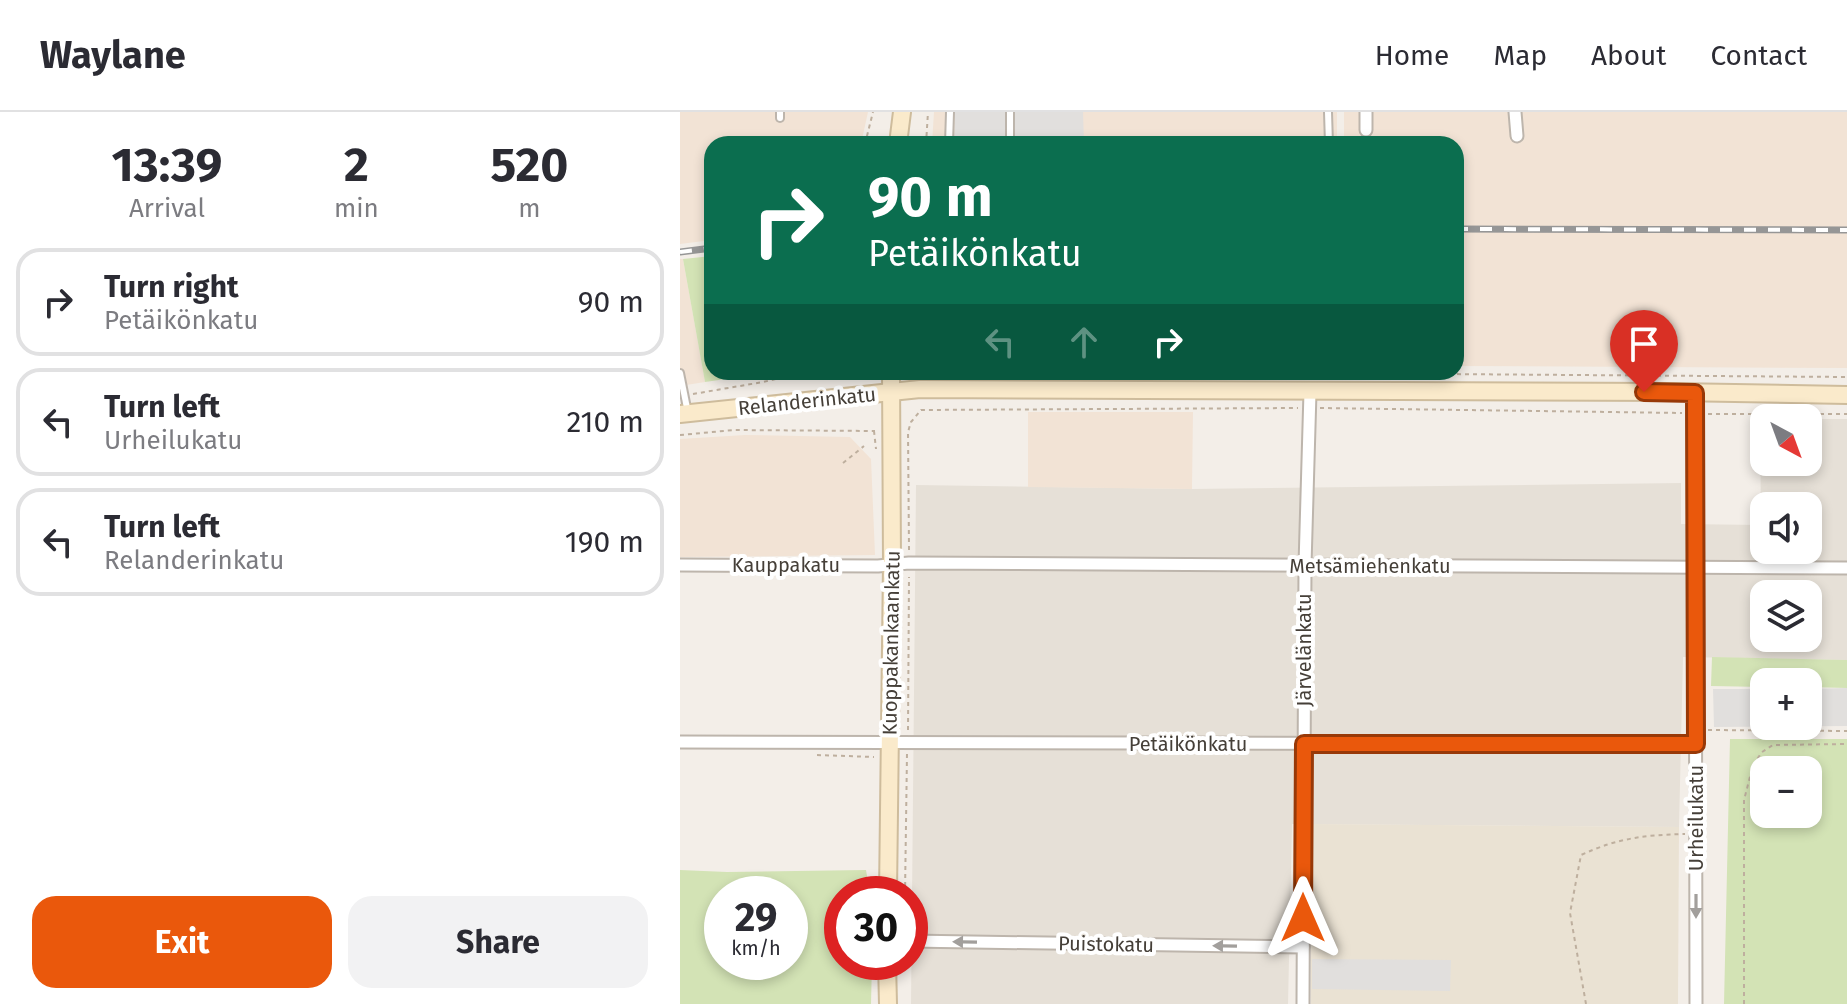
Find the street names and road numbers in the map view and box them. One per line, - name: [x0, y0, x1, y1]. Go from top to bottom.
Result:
- street label: Relanderinkatu: [737, 382, 877, 420]
- street label: Kuoppakankaankatu: [877, 550, 905, 736]
- street label: Kauppakatu: [732, 553, 840, 577]
- street label: Metsämiehenkatu: [1289, 554, 1451, 578]
- street label: Järvelänkatu: [1292, 593, 1316, 707]
- street label: Petäikönkatu: [1129, 732, 1247, 756]
- street label: Urheilukatu: [1684, 765, 1708, 871]
- street label: Puistokatu: [1058, 931, 1154, 957]

